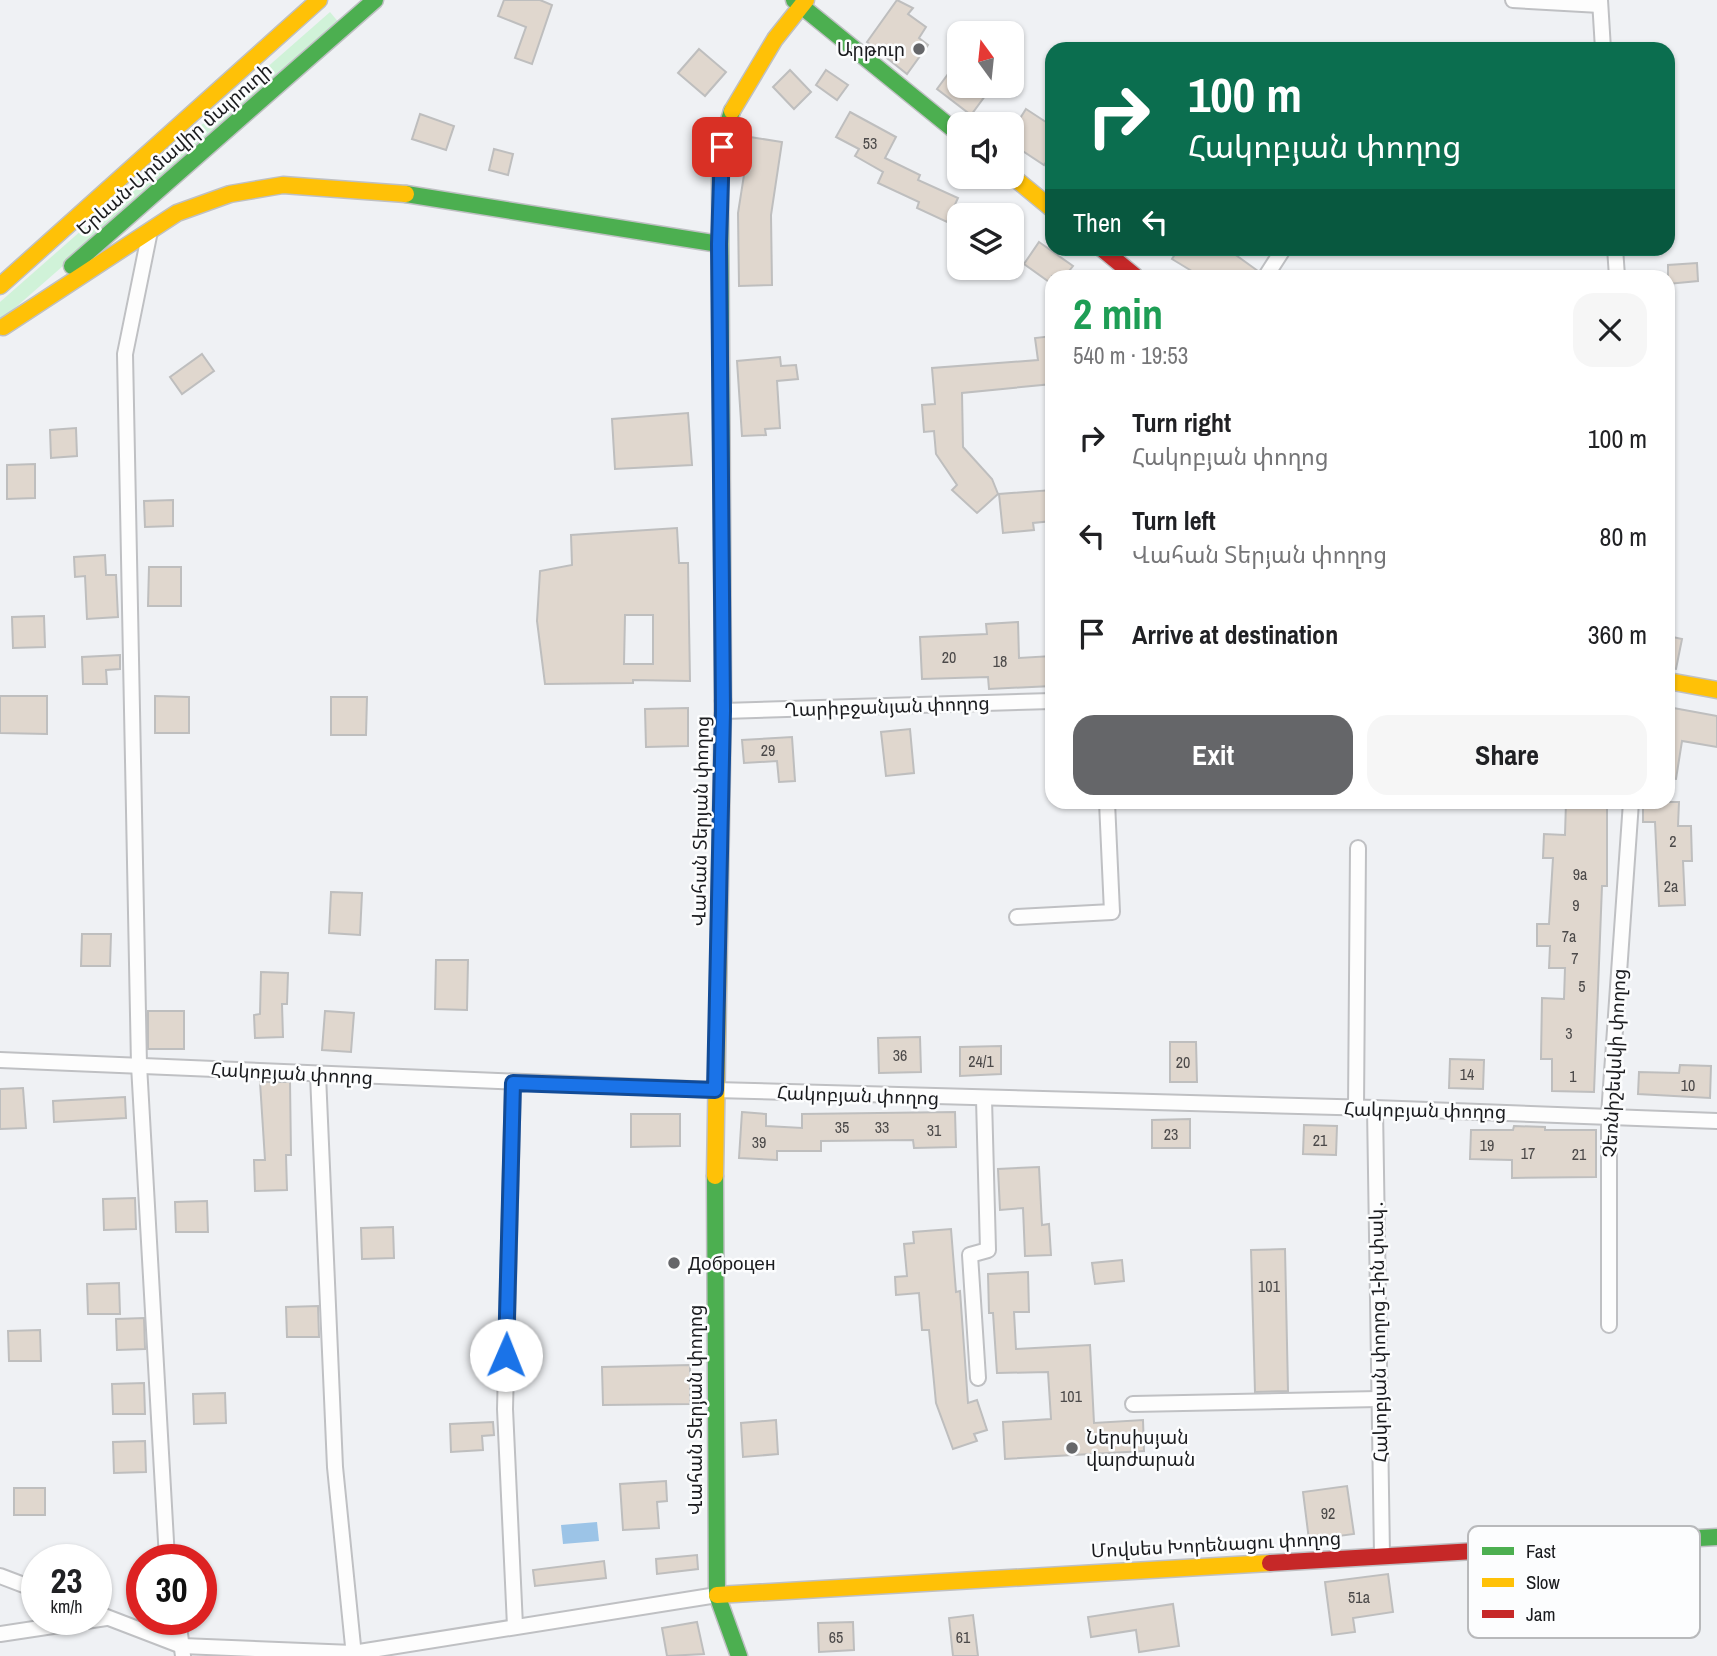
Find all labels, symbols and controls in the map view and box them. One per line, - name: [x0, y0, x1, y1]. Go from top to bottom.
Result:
- north arrow: [947, 21, 1024, 98]
- map controls: [947, 21, 1024, 280]
- place label: Արթուր: [837, 36, 905, 62]
- marker: Արթուր: [911, 41, 927, 57]
- street label: Երևան-Արմավիր մայրուղի: [71, 57, 277, 241]
- text: 100 m: [1188, 61, 1302, 127]
- icon: right: [1073, 70, 1164, 161]
- button: sound: [947, 112, 1024, 189]
- pin: [692, 117, 752, 177]
- text: Հակոբյան փողոց: [1188, 125, 1461, 168]
- icon: arrive: [703, 128, 741, 166]
- house number: 53: [863, 132, 877, 154]
- button: layers: [947, 203, 1024, 280]
- icon: left: [1136, 203, 1174, 241]
- text: Then: [1073, 205, 1122, 240]
- text: 2 min: [1073, 286, 1163, 342]
- button: close: [1573, 293, 1647, 367]
- text: 540 m · 19:53: [1073, 340, 1188, 371]
- text: Turn right: [1132, 405, 1231, 440]
- icon: right: [1073, 419, 1111, 457]
- text: 100 m: [1588, 421, 1647, 456]
- text: Հակոբյան փողոց: [1132, 441, 1328, 472]
- text: Turn left: [1132, 503, 1216, 538]
- icon: left: [1073, 517, 1111, 555]
- text: 80 m: [1600, 519, 1647, 554]
- text: Վահան Տերյան փողոց: [1132, 539, 1387, 570]
- icon: arrive: [1073, 615, 1111, 653]
- text: Arrive at destination: [1132, 617, 1338, 652]
- text: 360 m: [1588, 617, 1647, 652]
- house number: 20: [942, 646, 956, 668]
- house number: 18: [993, 650, 1007, 672]
- street label: Ղարիբջանյան փողոց: [784, 689, 990, 723]
- street label: Վահան Տերյան փողոց: [685, 715, 715, 927]
- button: Exit: [1073, 715, 1353, 795]
- button: Share: [1367, 715, 1647, 795]
- house number: 29: [761, 739, 775, 761]
- house number: 2: [1669, 830, 1677, 852]
- house number: 9a: [1573, 863, 1588, 885]
- house number: 2a: [1664, 875, 1679, 897]
- house number: 9: [1572, 894, 1580, 916]
- house number: 7a: [1562, 925, 1577, 947]
- house number: 7: [1571, 947, 1579, 969]
- street label: Չեռնիշեվսկի փողոց: [1596, 968, 1632, 1158]
- house number: 5: [1578, 975, 1586, 997]
- house number: 3: [1565, 1022, 1573, 1044]
- house number: 36: [893, 1044, 907, 1066]
- house number: 24/1: [968, 1050, 994, 1072]
- house number: 20: [1176, 1051, 1190, 1073]
- street label: Հակոբյան փողոց: [210, 1056, 374, 1090]
- house number: 14: [1460, 1063, 1474, 1085]
- house number: 1: [1569, 1065, 1577, 1087]
- house number: 10: [1681, 1074, 1695, 1096]
- street label: Հակոբյան փողոց: [776, 1079, 940, 1111]
- street label: Հակոբյան փողոց: [1344, 1096, 1506, 1124]
- house number: 35: [835, 1116, 849, 1138]
- house number: 33: [875, 1116, 889, 1138]
- house number: 31: [927, 1119, 942, 1141]
- house number: 23: [1164, 1123, 1178, 1145]
- house number: 21: [1313, 1129, 1328, 1151]
- house number: 39: [752, 1131, 766, 1153]
- house number: 19: [1480, 1134, 1494, 1156]
- house number: 17: [1521, 1142, 1535, 1164]
- house number: 21: [1572, 1143, 1587, 1165]
- street label: Հակոբյան փողոց 1-ին փակ․: [1363, 1199, 1393, 1463]
- place label: Доброцен: [688, 1250, 775, 1276]
- marker: Доброцен: [666, 1255, 682, 1271]
- house number: 101: [1258, 1275, 1281, 1297]
- street label: Վահան Տերյան փողոց: [682, 1305, 708, 1515]
- position arrow: [469, 1318, 543, 1392]
- house number: 101: [1060, 1385, 1083, 1407]
- place label: Ներսիսյան վարժարան: [1086, 1424, 1195, 1472]
- marker: Ներսիսյան վարժարան: [1064, 1440, 1080, 1456]
- house number: 92: [1321, 1502, 1335, 1524]
- street label: Մովսես Խորենացու փողոց: [1090, 1524, 1342, 1564]
- legend: [1468, 1526, 1700, 1638]
- text: Fast: [1526, 1538, 1556, 1564]
- speed limit sign: 30: [126, 1544, 217, 1635]
- text: 23: [51, 1557, 82, 1604]
- text: Slow: [1526, 1569, 1561, 1595]
- house number: 51a: [1348, 1586, 1371, 1608]
- text: km/h: [51, 1594, 83, 1619]
- text: Jam: [1526, 1601, 1555, 1627]
- house number: 65: [829, 1626, 843, 1648]
- house number: 61: [956, 1626, 971, 1648]

